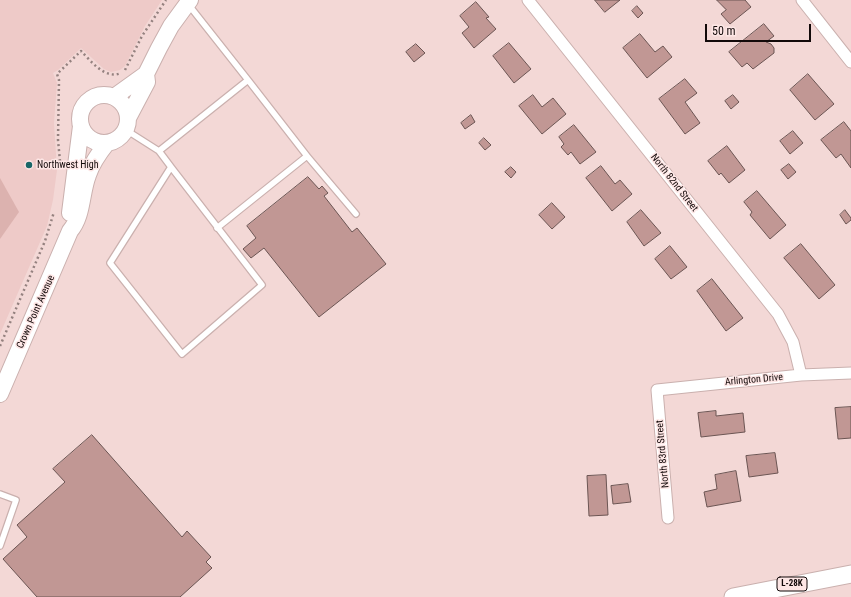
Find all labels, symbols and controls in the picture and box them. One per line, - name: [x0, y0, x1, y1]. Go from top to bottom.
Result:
- scale bar: [707, 16, 813, 42]
- text: 50 m: [712, 24, 736, 38]
- street label: North 82nd Street: [648, 152, 700, 214]
- place label: Northwest High: [37, 159, 99, 171]
- marker: Northwest High: [24, 160, 34, 170]
- street label: Crown Point Avenue: [14, 273, 58, 351]
- street label: Arlington Drive: [725, 371, 783, 389]
- street label: North 83rd Street: [654, 420, 672, 488]
- road number: L-28K: [777, 577, 807, 591]

